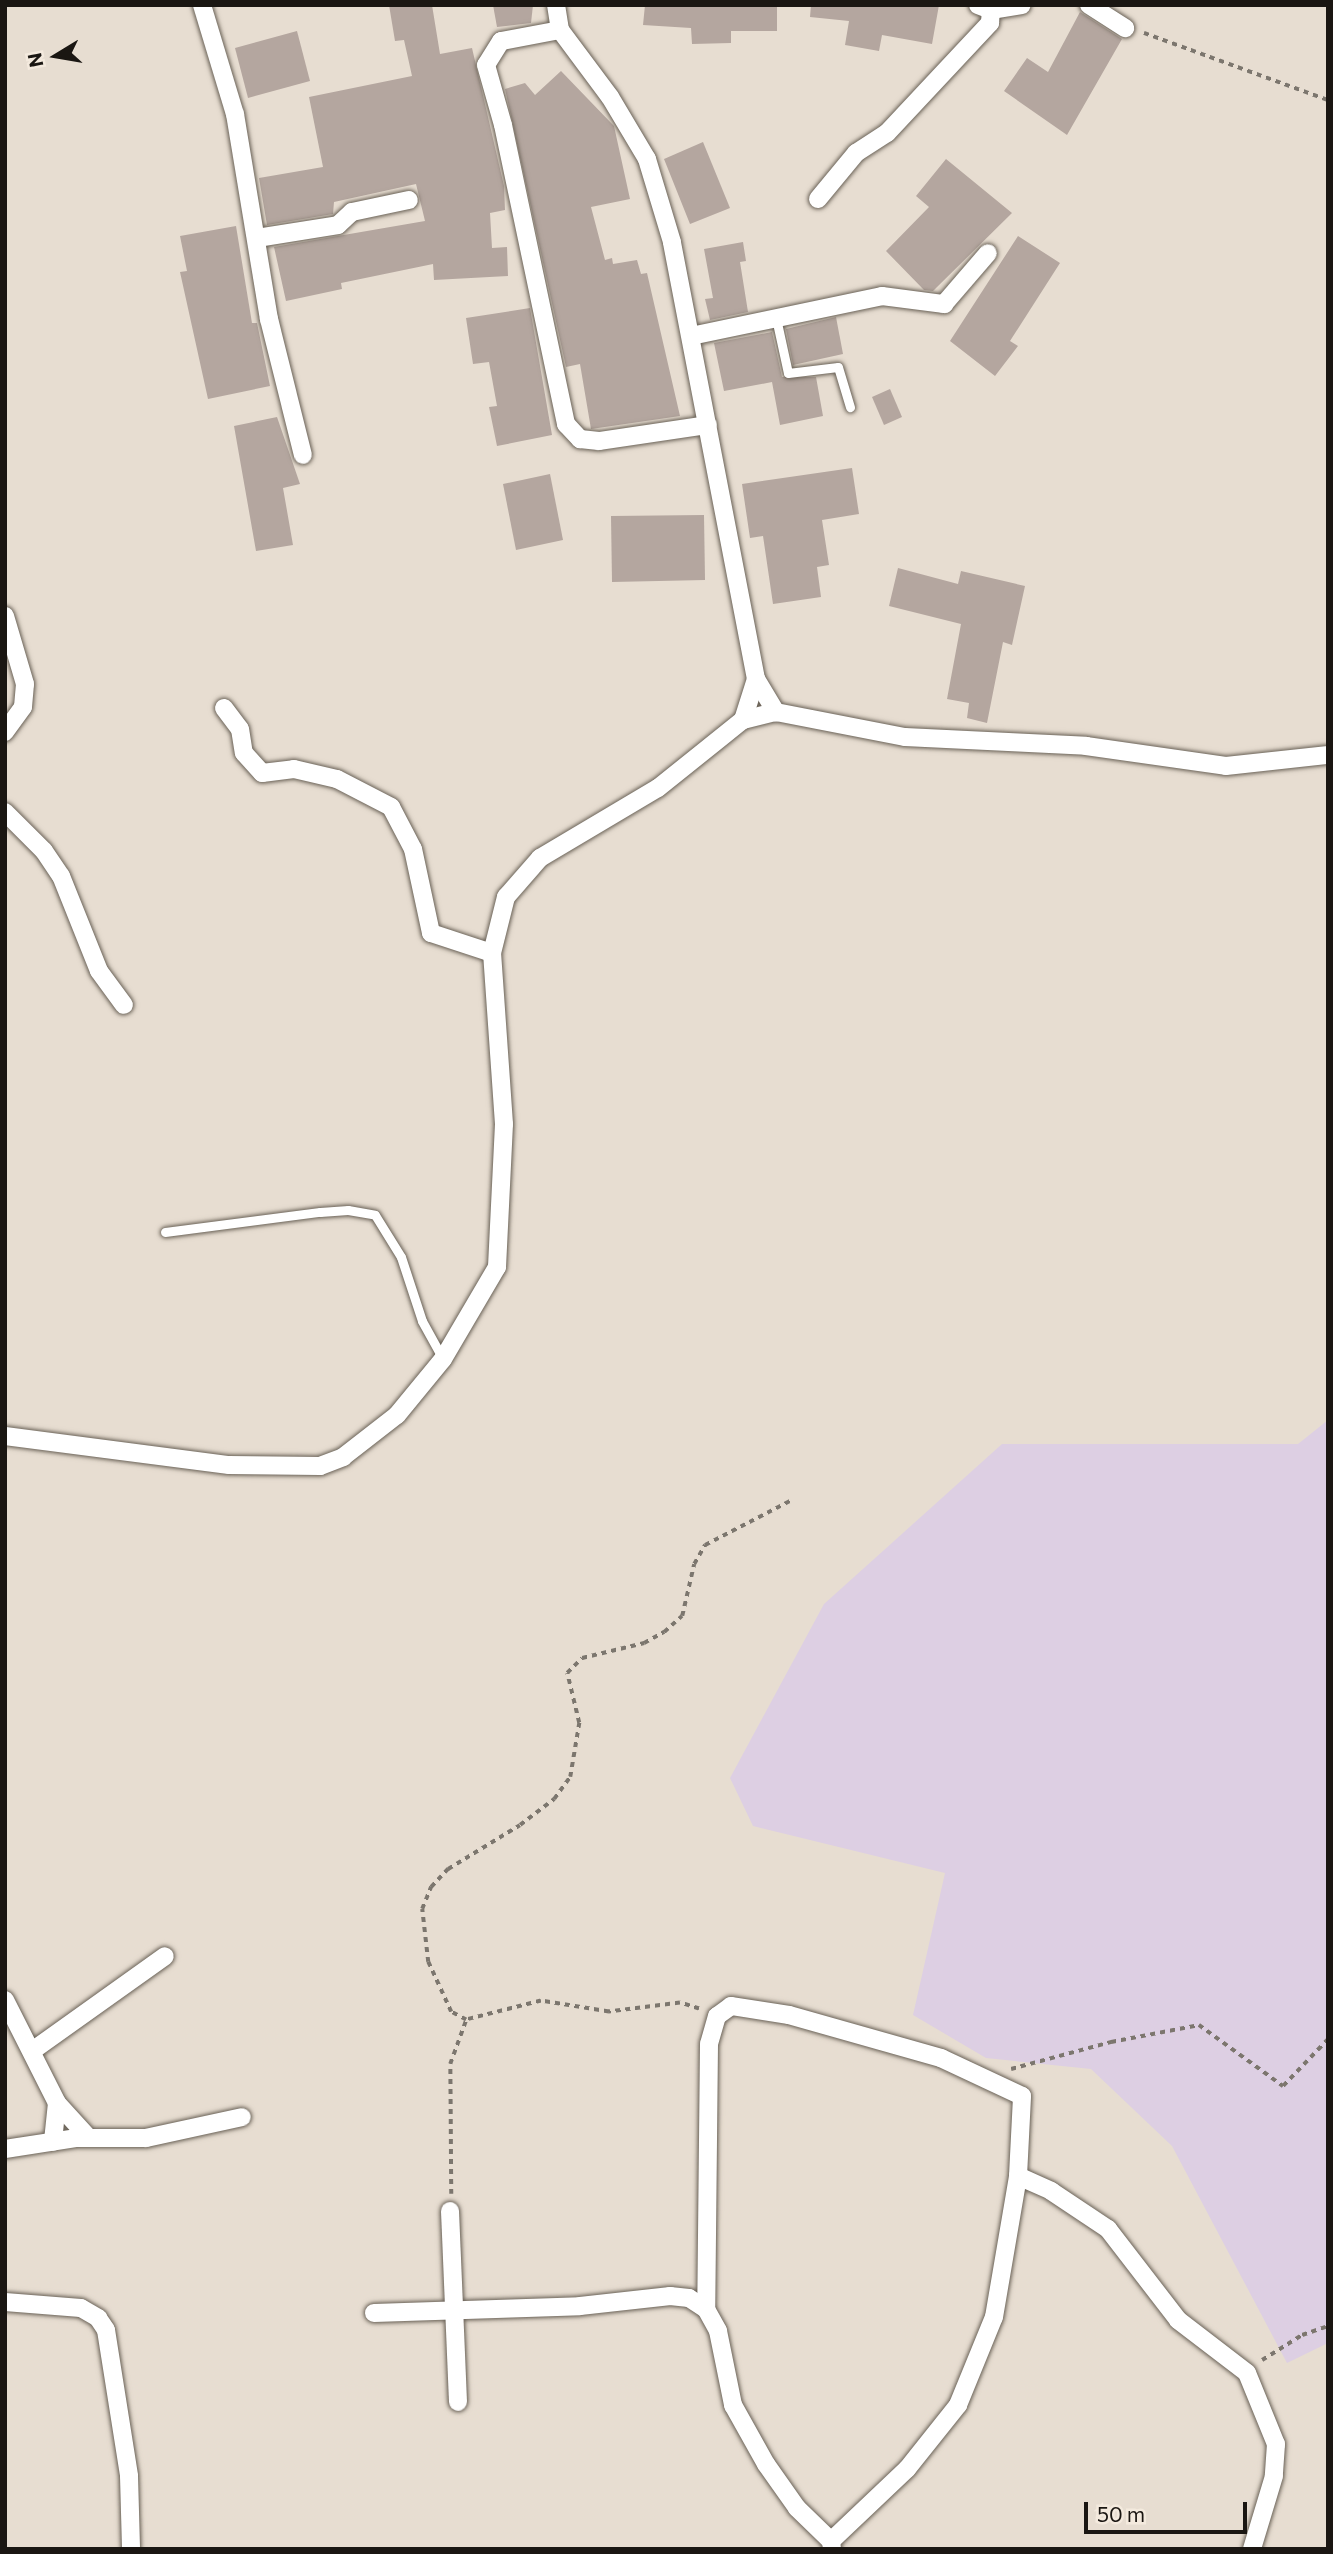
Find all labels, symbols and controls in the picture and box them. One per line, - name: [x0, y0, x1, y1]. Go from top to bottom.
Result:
- north arrow: [21, 21, 91, 91]
- text: N: [22, 51, 48, 69]
- scale bar: [1088, 2488, 1251, 2532]
- text: 50 m: [1097, 2501, 1145, 2526]

